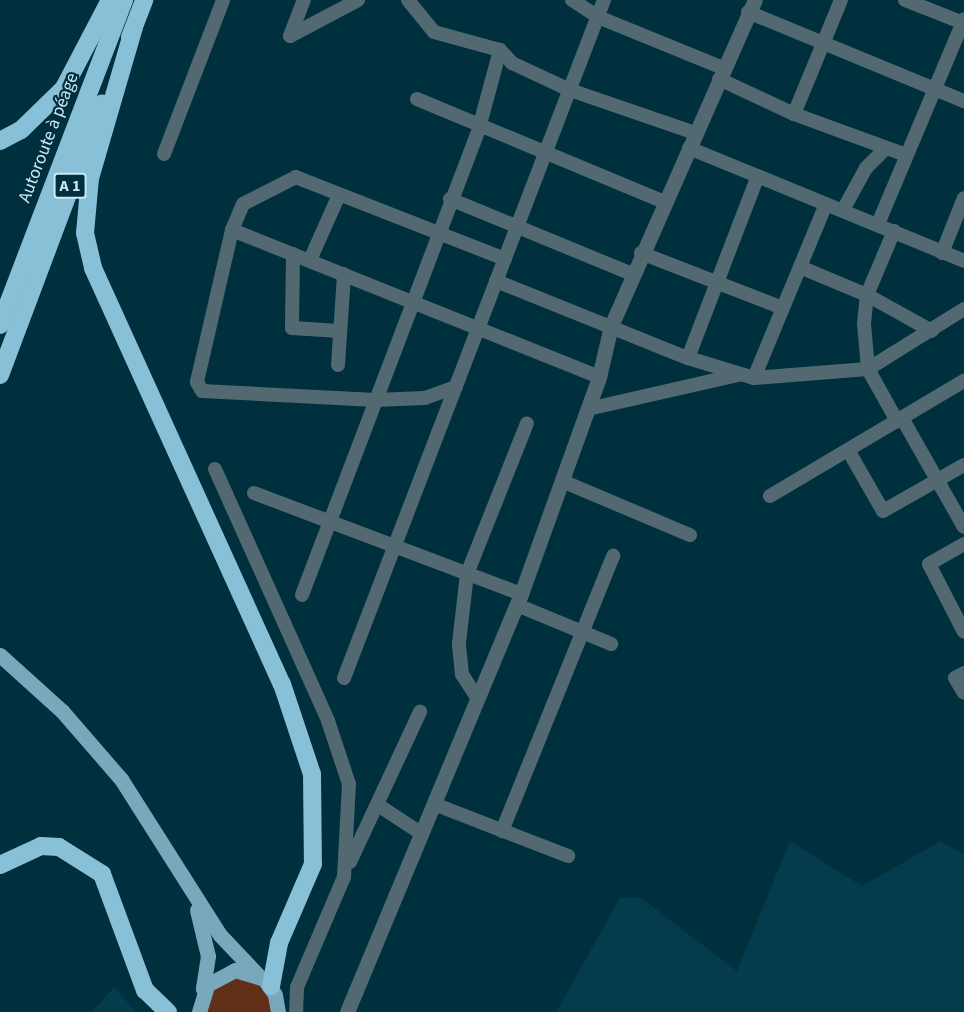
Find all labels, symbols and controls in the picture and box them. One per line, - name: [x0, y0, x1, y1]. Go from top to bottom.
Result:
- street label: Autoroute à péage: [14, 70, 84, 206]
- road number: A 1: [54, 173, 86, 199]

